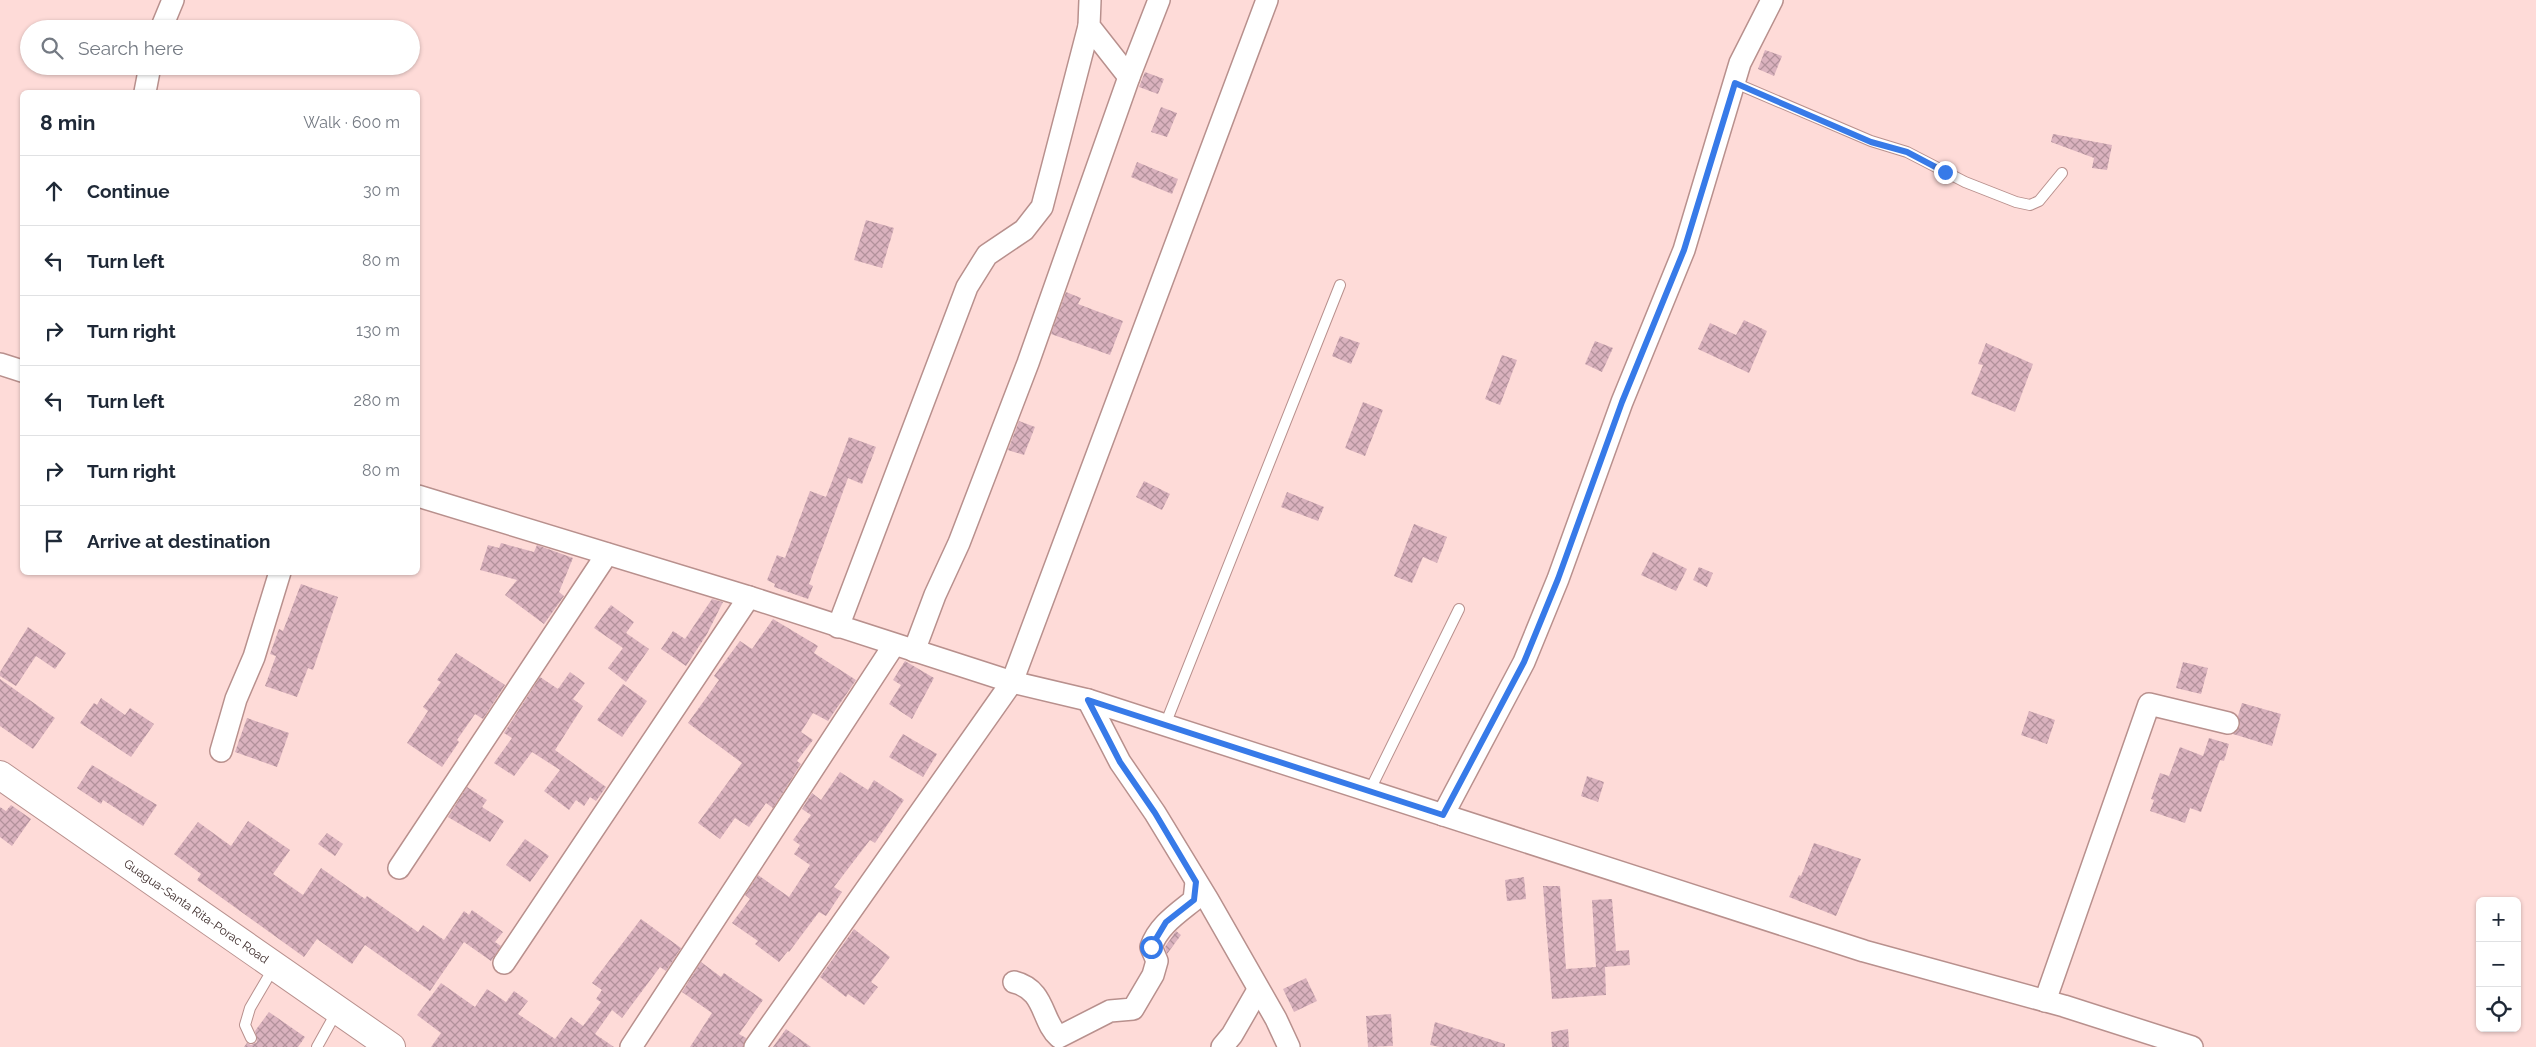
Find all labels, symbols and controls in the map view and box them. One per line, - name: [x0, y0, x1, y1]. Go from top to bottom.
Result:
- search box: [20, 20, 420, 75]
- icon: search: [38, 34, 66, 62]
- text: Search here: [78, 37, 184, 59]
- text: 8 min: [40, 110, 95, 135]
- text: Walk · 600 m: [303, 113, 400, 132]
- route end: [1934, 161, 1957, 184]
- icon: ahead: [40, 177, 68, 205]
- text: Continue: [87, 180, 170, 202]
- text: 30 m: [363, 181, 400, 200]
- icon: left: [40, 247, 68, 275]
- text: Turn left: [87, 250, 164, 272]
- text: 80 m: [362, 251, 400, 270]
- icon: right: [40, 317, 68, 345]
- text: Turn right: [87, 320, 176, 342]
- text: 130 m: [356, 321, 400, 340]
- icon: left: [40, 387, 68, 415]
- text: Turn left: [87, 390, 164, 412]
- text: 280 m: [354, 391, 400, 410]
- icon: right: [40, 457, 68, 485]
- text: Turn right: [87, 460, 176, 482]
- text: 80 m: [362, 461, 400, 480]
- icon: arrive: [40, 527, 68, 555]
- text: Arrive at destination: [87, 530, 271, 552]
- street label: Guagua-Santa Rita-Porac Road: [121, 856, 271, 967]
- map controls: [2476, 897, 2521, 1032]
- button: +: [2476, 897, 2521, 942]
- route start: [1140, 936, 1163, 959]
- button: −: [2476, 942, 2521, 987]
- button: locate: [2476, 987, 2521, 1032]

